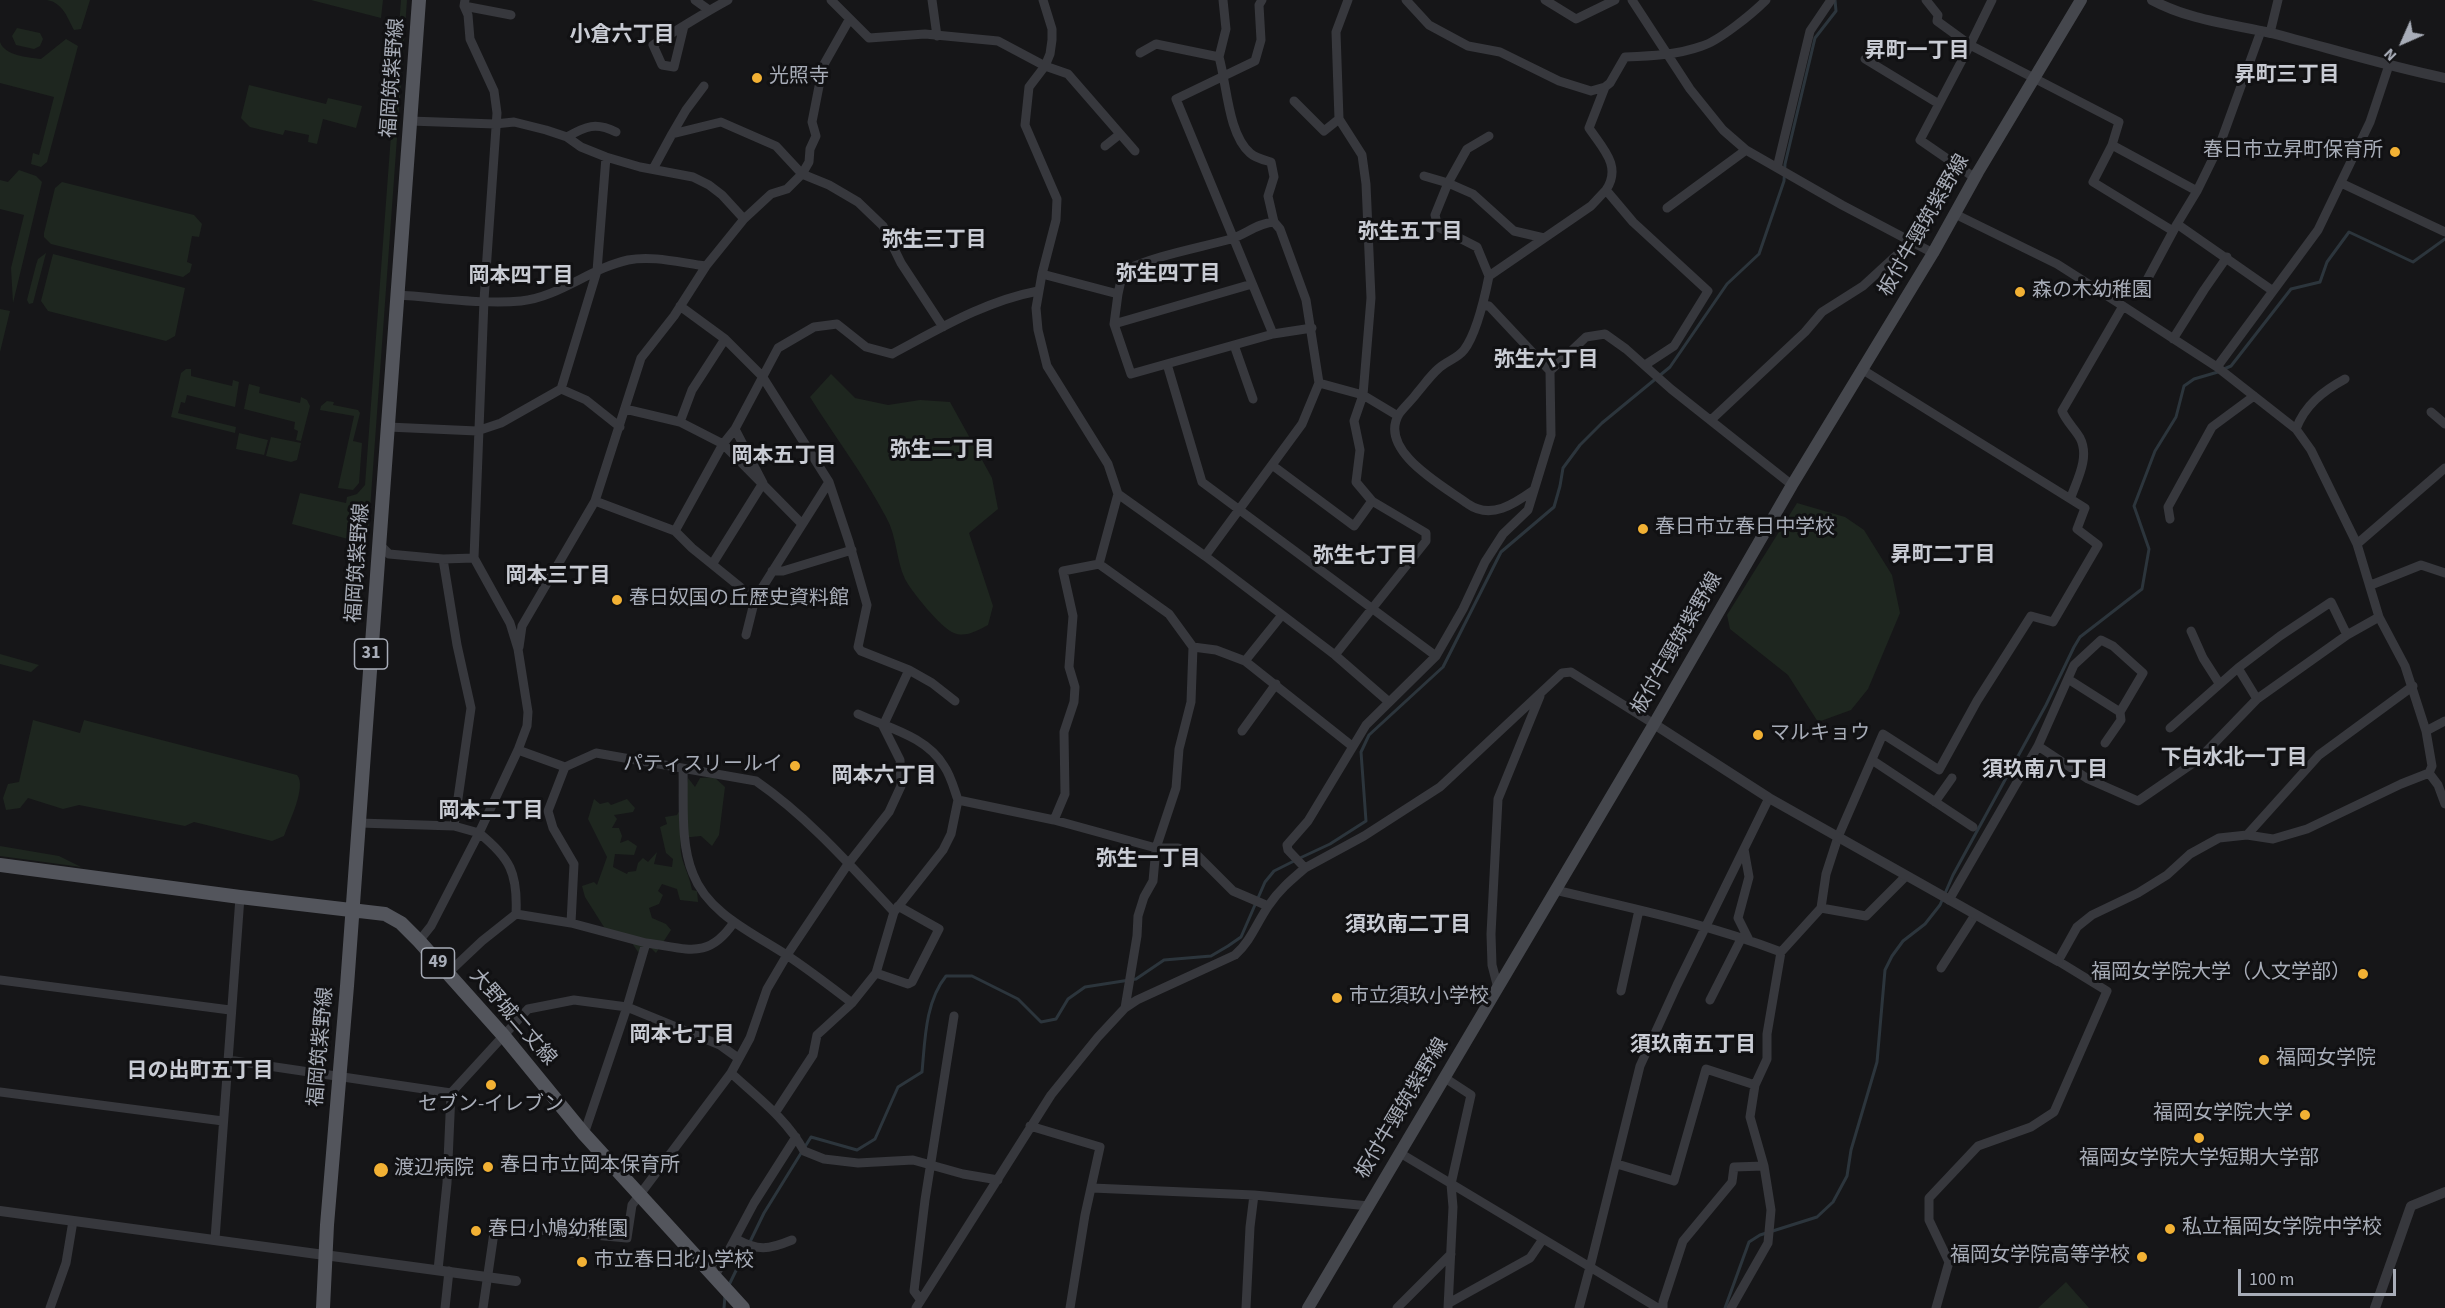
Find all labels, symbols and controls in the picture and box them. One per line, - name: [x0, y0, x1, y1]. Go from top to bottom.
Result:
- north arrow: [2373, 12, 2433, 72]
- street label: 福岡筑紫野線: [378, 17, 410, 139]
- district label: 小倉六丁目: [570, 23, 674, 49]
- district label: 昇町一丁目: [1865, 39, 1969, 65]
- text: N: [2379, 43, 2402, 66]
- district label: 昇町三丁目: [2235, 63, 2339, 89]
- place label: 光照寺: [769, 66, 829, 90]
- marker: 光照寺: [750, 71, 764, 85]
- place label: 春日市立昇町保育所: [2203, 140, 2383, 164]
- marker: 春日市立昇町保育所: [2388, 145, 2402, 159]
- street label: 板付牛頸筑紫野線: [1875, 151, 1975, 301]
- district label: 弥生五丁目: [1358, 220, 1462, 246]
- district label: 弥生三丁目: [882, 228, 986, 254]
- district label: 弥生四丁目: [1116, 262, 1220, 288]
- district label: 岡本四丁目: [469, 264, 573, 290]
- place label: 森の木幼稚園: [2032, 280, 2152, 304]
- marker: 森の木幼稚園: [2013, 285, 2027, 299]
- district label: 弥生六丁目: [1494, 348, 1598, 374]
- district label: 弥生二丁目: [890, 438, 994, 464]
- district label: 岡本五丁目: [732, 444, 836, 470]
- street label: 福岡筑紫野線: [343, 502, 375, 624]
- place label: 春日市立春日中学校: [1655, 517, 1835, 541]
- marker: 春日市立春日中学校: [1636, 522, 1650, 536]
- district label: 昇町二丁目: [1891, 543, 1995, 569]
- district label: 弥生七丁目: [1313, 544, 1417, 570]
- district label: 岡本三丁目: [506, 564, 610, 590]
- street label: 板付牛頸筑紫野線: [1628, 569, 1728, 719]
- place label: 春日奴国の丘歴史資料館: [629, 588, 849, 612]
- marker: 春日奴国の丘歴史資料館: [610, 593, 624, 607]
- road number: 31: [354, 639, 388, 669]
- place label: マルキョウ: [1770, 723, 1870, 747]
- marker: マルキョウ: [1751, 728, 1765, 742]
- district label: 下白水北一丁目: [2161, 746, 2307, 772]
- place label: パティスリールイ: [623, 754, 783, 778]
- district label: 須玖南八丁目: [1982, 758, 2108, 784]
- marker: パティスリールイ: [788, 759, 802, 773]
- district label: 岡本六丁目: [832, 764, 936, 790]
- district label: 岡本二丁目: [439, 799, 543, 825]
- district label: 弥生一丁目: [1096, 847, 1200, 873]
- district label: 須玖南二丁目: [1345, 913, 1471, 939]
- road number: 49: [422, 948, 454, 978]
- place label: 福岡女学院大学（人文学部）: [2091, 962, 2351, 986]
- street label: 大野城二丈線: [464, 965, 560, 1071]
- marker: 福岡女学院大学（人文学部）: [2356, 967, 2370, 981]
- street label: 福岡筑紫野線: [305, 986, 339, 1108]
- place label: 市立須玖小学校: [1349, 986, 1489, 1010]
- marker: 市立須玖小学校: [1330, 991, 1344, 1005]
- district label: 岡本七丁目: [630, 1023, 734, 1049]
- district label: 須玖南五丁目: [1630, 1033, 1756, 1059]
- street label: 板付牛頸筑紫野線: [1352, 1034, 1454, 1184]
- place label: 福岡女学院: [2276, 1048, 2376, 1072]
- marker: 福岡女学院: [2257, 1053, 2271, 1067]
- district label: 日の出町五丁目: [127, 1059, 273, 1085]
- marker: セブン-イレブン: [484, 1078, 498, 1092]
- place label: セブン-イレブン: [418, 1094, 564, 1118]
- place label: 福岡女学院大学: [2153, 1103, 2293, 1127]
- marker: 福岡女学院大学: [2298, 1108, 2312, 1122]
- marker: 福岡女学院大学短期大学部: [2192, 1131, 2206, 1145]
- place label: 福岡女学院大学短期大学部: [2079, 1148, 2319, 1172]
- place label: 春日市立岡本保育所: [500, 1155, 680, 1179]
- place label: 渡辺病院: [394, 1158, 474, 1182]
- marker: 春日市立岡本保育所: [481, 1160, 495, 1174]
- marker: 渡辺病院: [372, 1161, 390, 1179]
- place label: 私立福岡女学院中学校: [2182, 1217, 2382, 1241]
- place label: 春日小鳩幼稚園: [488, 1219, 628, 1243]
- marker: 私立福岡女学院中学校: [2163, 1222, 2177, 1236]
- marker: 春日小鳩幼稚園: [469, 1224, 483, 1238]
- place label: 福岡女学院高等学校: [1950, 1245, 2130, 1269]
- place label: 市立春日北小学校: [594, 1250, 754, 1274]
- marker: 福岡女学院高等学校: [2135, 1250, 2149, 1264]
- marker: 市立春日北小学校: [575, 1255, 589, 1269]
- scale bar: [2241, 1257, 2398, 1295]
- text: 100 m: [2249, 1267, 2294, 1292]

